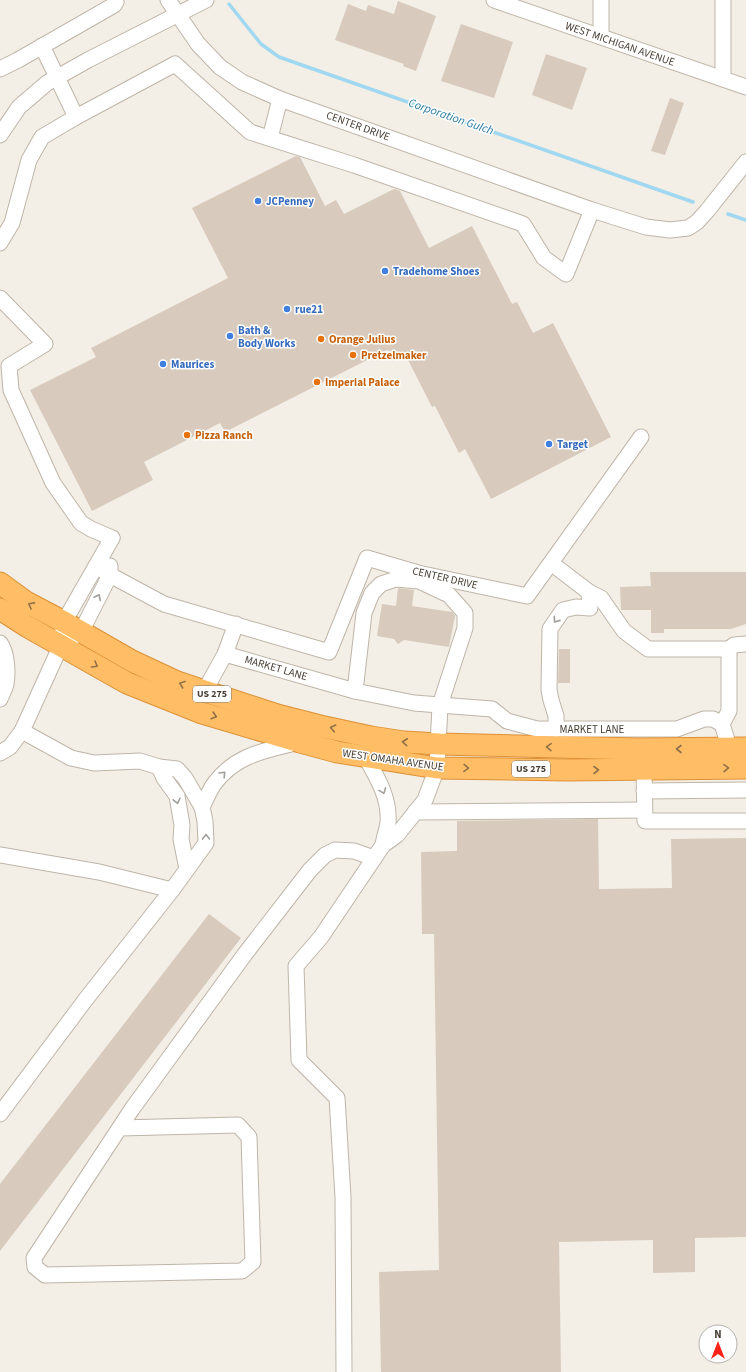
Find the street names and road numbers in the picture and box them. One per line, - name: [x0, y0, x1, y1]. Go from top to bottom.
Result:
- street label: WEST MICHIGAN AVENUE: [563, 18, 677, 70]
- street label: CENTER DRIVE: [324, 108, 392, 145]
- street label: CENTER DRIVE: [411, 563, 479, 593]
- street label: MARKET LANE: [243, 652, 309, 684]
- road number: US 275: [193, 686, 231, 702]
- street label: MARKET LANE: [560, 722, 625, 737]
- street label: WEST OMAHA AVENUE: [341, 745, 445, 775]
- road number: US 275: [512, 761, 550, 777]

